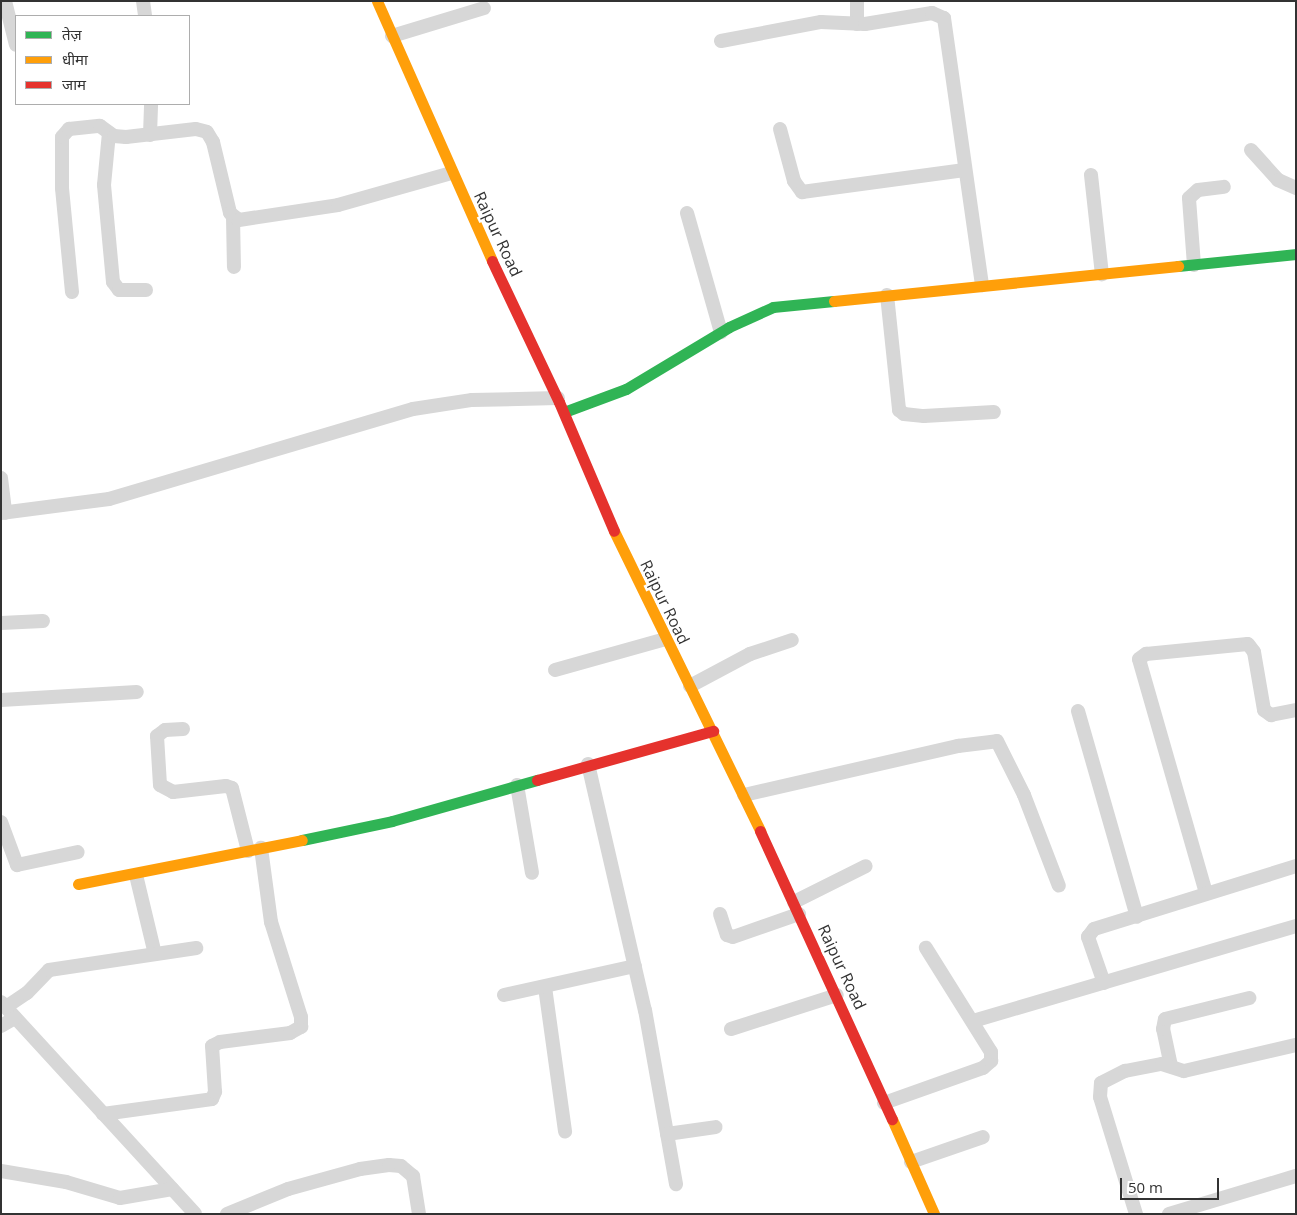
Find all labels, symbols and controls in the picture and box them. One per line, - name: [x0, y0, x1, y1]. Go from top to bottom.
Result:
- legend: [15, 15, 190, 105]
- text: तेज़: [62, 24, 82, 44]
- text: धीमा: [62, 49, 88, 69]
- text: जाम: [62, 74, 86, 94]
- street label: Raipur Road: [470, 189, 526, 279]
- street label: Raipur Road: [636, 557, 694, 647]
- street label: Raipur Road: [814, 922, 870, 1012]
- scale bar: [1122, 1168, 1221, 1200]
- text: 50 m: [1128, 1177, 1163, 1197]

